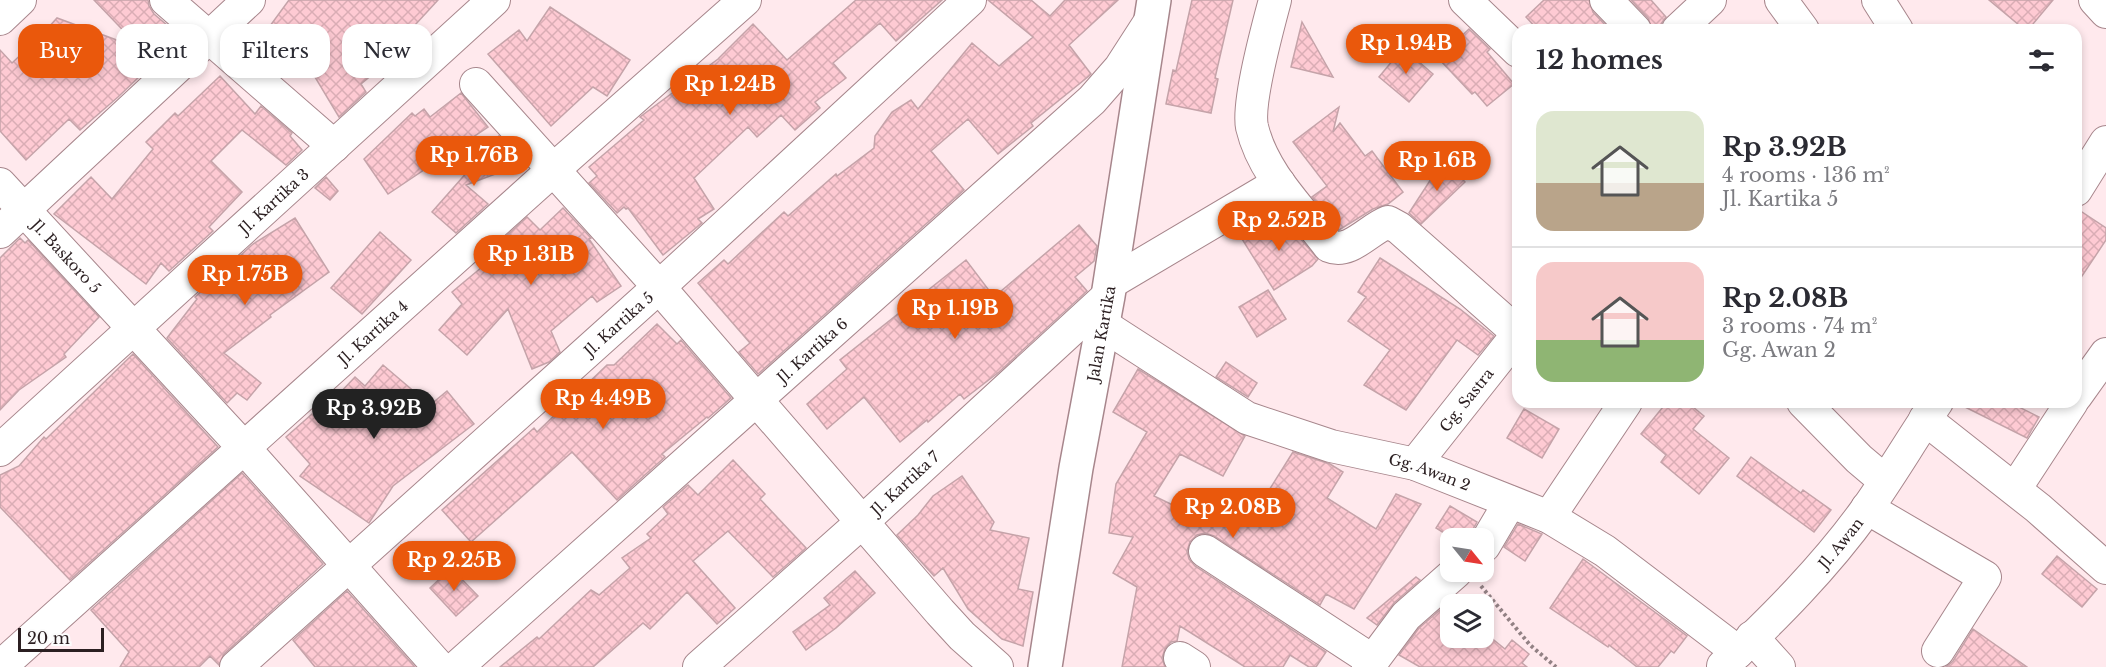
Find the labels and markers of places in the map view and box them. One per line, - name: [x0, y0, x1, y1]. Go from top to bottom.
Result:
- pin: Rp 1.94B: [1344, 24, 1468, 75]
- pin: Rp 1.24B: [668, 65, 792, 116]
- pin: Rp 1.76B: [412, 136, 536, 187]
- pin: Rp 1.6B: [1382, 141, 1492, 192]
- pin: Rp 2.52B: [1217, 201, 1341, 252]
- pin: Rp 1.31B: [469, 235, 593, 286]
- pin: Rp 1.75B: [183, 255, 307, 306]
- pin: Rp 1.19B: [893, 289, 1017, 340]
- pin: Rp 4.49B: [541, 379, 665, 430]
- pin: Rp 3.92B: [312, 389, 436, 440]
- pin: Rp 2.08B: [1171, 488, 1295, 539]
- pin: Rp 2.25B: [392, 541, 516, 592]

